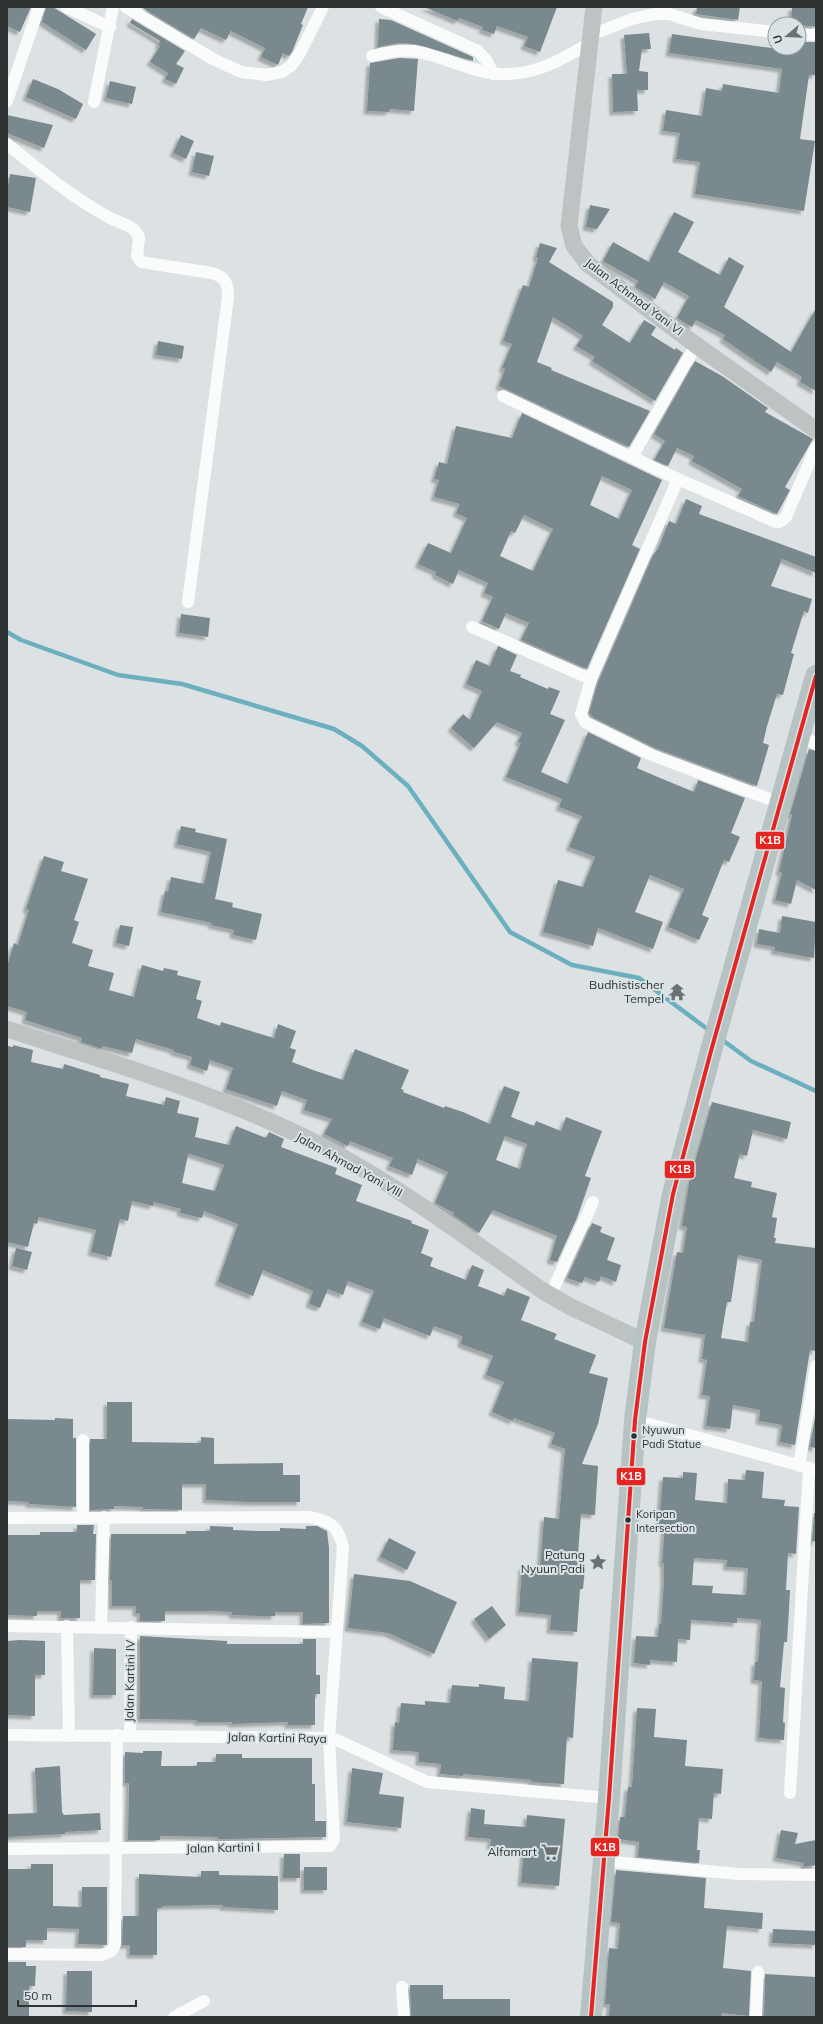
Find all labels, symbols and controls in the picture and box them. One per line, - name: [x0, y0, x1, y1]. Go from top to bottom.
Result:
- north arrow: [767, 16, 807, 56]
- text: U: [770, 33, 785, 45]
- street label: Jalan Achmad Yani VI: [582, 255, 686, 338]
- line badge: K1B: [755, 831, 785, 850]
- text: K1B: [759, 833, 781, 847]
- place label: Budhistischer Tempel: [589, 977, 665, 1006]
- temple icon: Budhistischer Tempel: [667, 982, 687, 1002]
- street label: Jalan Ahmad Yani VIII: [293, 1129, 405, 1200]
- line badge: K1B: [664, 1160, 695, 1179]
- text: K1B: [669, 1162, 691, 1176]
- place label: Nyuwun Padi Statue: [642, 1423, 701, 1451]
- marker: Nyuwun Padi Statue: [629, 1431, 639, 1441]
- line badge: K1B: [616, 1467, 646, 1486]
- text: K1B: [620, 1469, 642, 1483]
- place label: Koripan Intersection: [636, 1507, 695, 1535]
- marker: Koripan Intersection: [623, 1515, 633, 1525]
- place label: Patung Nyuun Padi: [521, 1547, 585, 1576]
- place icon: Patung Nyuun Padi: [588, 1552, 608, 1572]
- street label: Jalan Kartini IV: [121, 1639, 138, 1722]
- street label: Jalan Kartini Raya: [227, 1729, 327, 1746]
- line badge: K1B: [590, 1837, 620, 1857]
- street label: Jalan Kartini I: [186, 1839, 260, 1856]
- text: K1B: [594, 1840, 616, 1854]
- supermarket icon: Alfamart: [540, 1842, 560, 1862]
- place label: Alfamart: [488, 1844, 537, 1859]
- scale bar: [18, 1982, 136, 2008]
- text: 50 m: [24, 1988, 52, 2003]

